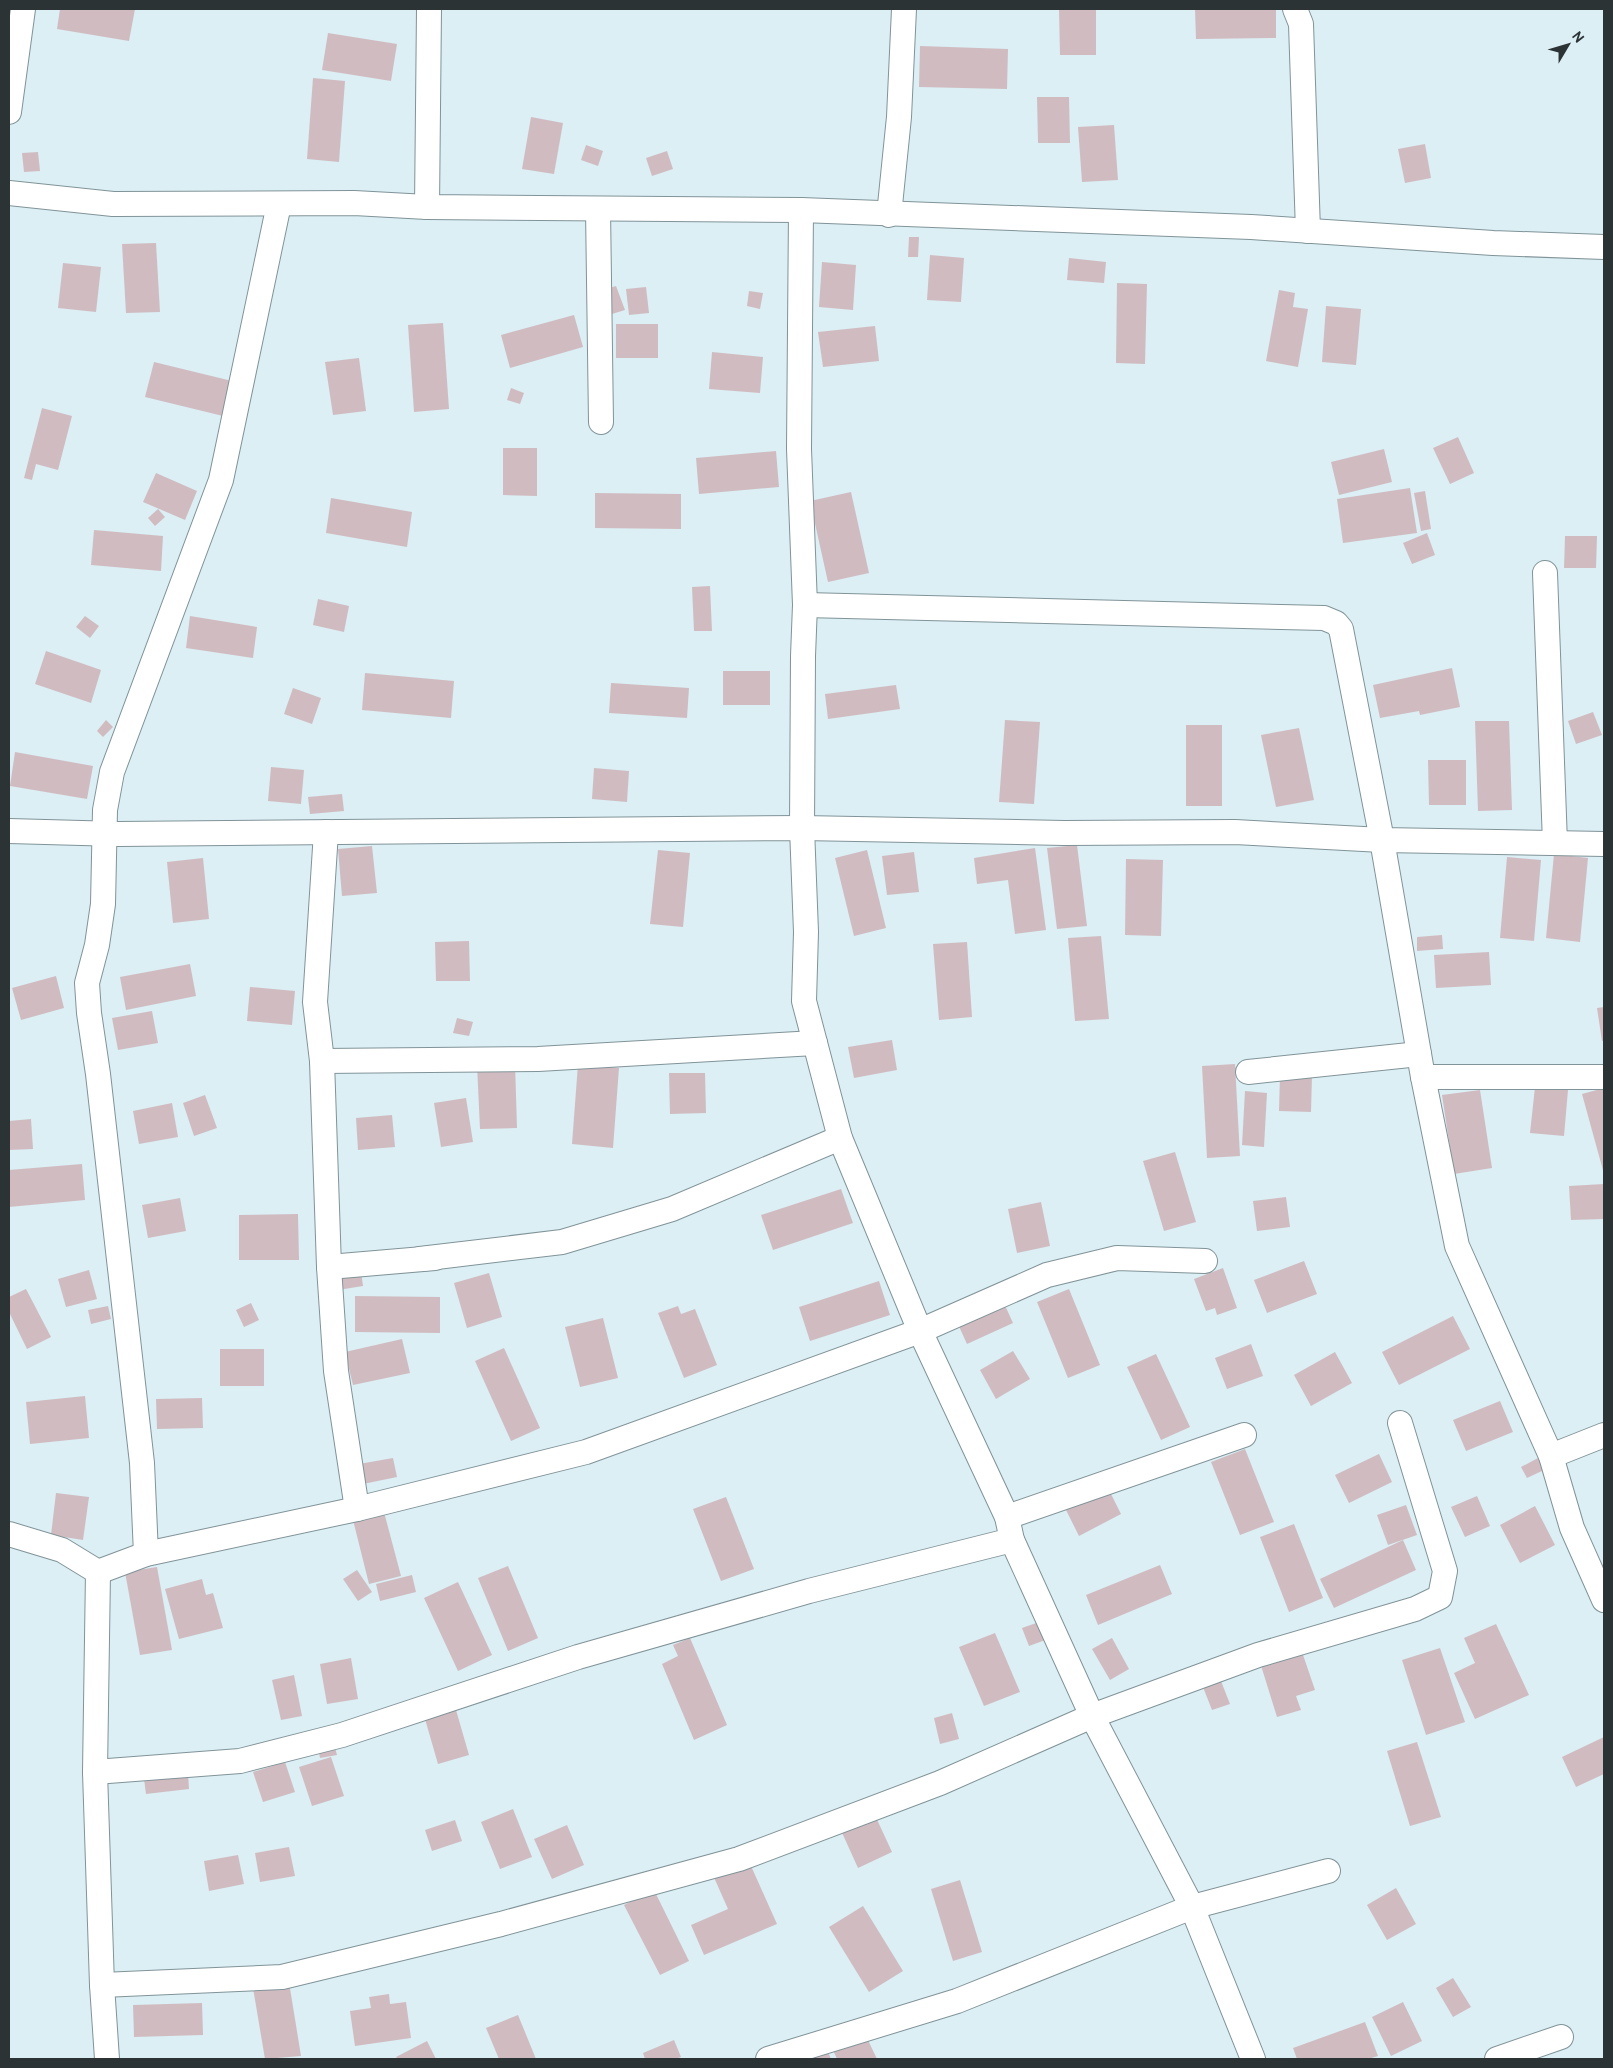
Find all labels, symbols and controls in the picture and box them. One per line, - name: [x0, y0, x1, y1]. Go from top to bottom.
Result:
- north arrow: [1543, 20, 1593, 70]
- text: N: [1567, 29, 1587, 47]

